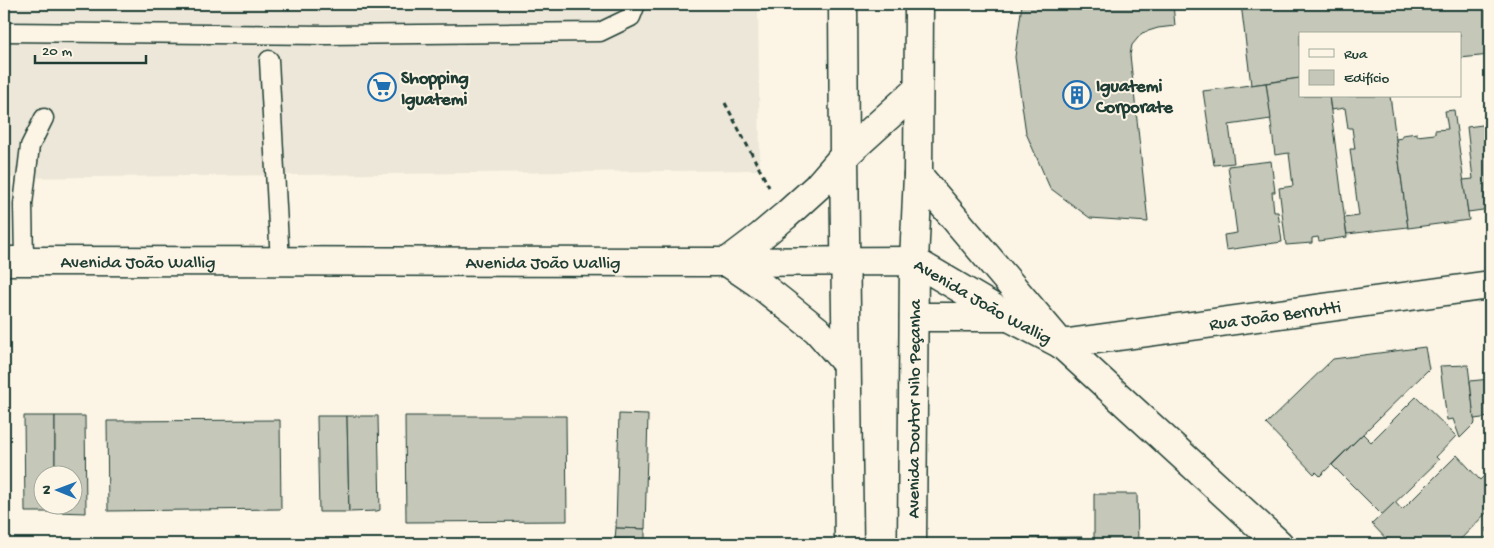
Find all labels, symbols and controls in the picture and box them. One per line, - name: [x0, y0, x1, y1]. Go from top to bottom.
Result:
- scale bar: [35, 32, 146, 64]
- legend: [1299, 32, 1462, 98]
- text: 20 m: [42, 43, 72, 61]
- text: Rua: [1344, 46, 1368, 64]
- place label: Shopping Iguatemi: [401, 69, 469, 111]
- text: Edifício: [1344, 70, 1390, 88]
- supermarket icon: Shopping Iguatemi: [367, 72, 397, 102]
- place label: Iguatemi Corporate: [1095, 77, 1173, 119]
- building icon: Iguatemi Corporate: [1062, 80, 1092, 110]
- street label: Avenida João Wallig: [60, 253, 216, 274]
- street label: Avenida João Wallig: [465, 254, 621, 275]
- street label: Avenida João Wallig: [910, 255, 1055, 350]
- street label: Rua João Berrutti: [1208, 298, 1343, 337]
- street label: Avenida Doutor Nilo Peçanha: [904, 299, 927, 519]
- north arrow: [32, 466, 82, 516]
- text: N: [39, 485, 56, 495]

